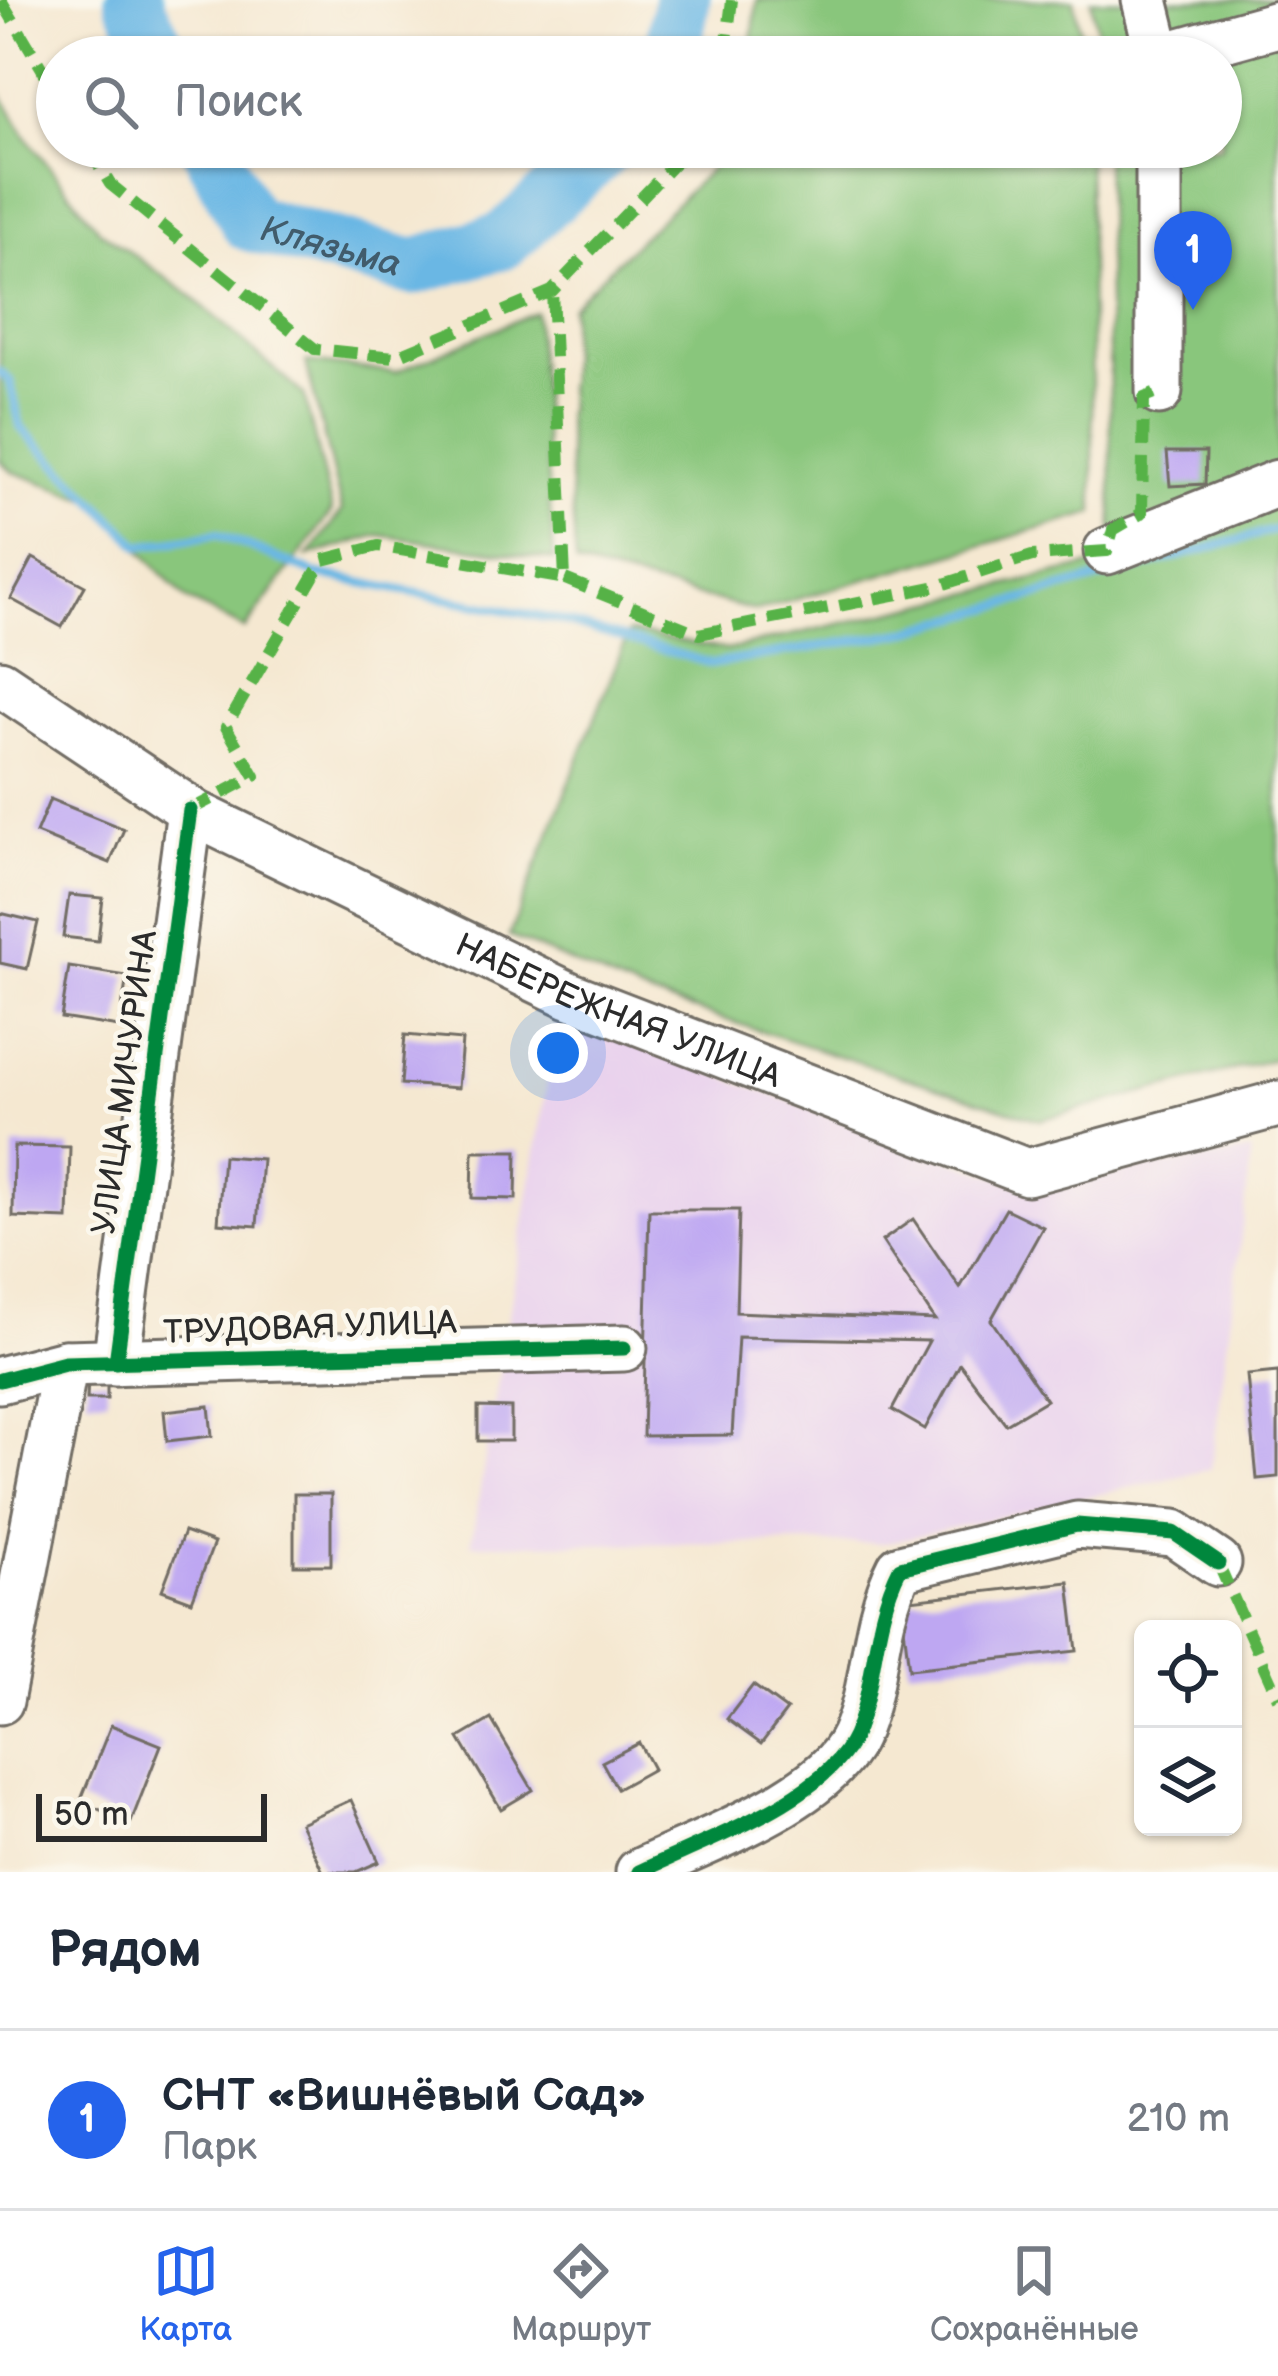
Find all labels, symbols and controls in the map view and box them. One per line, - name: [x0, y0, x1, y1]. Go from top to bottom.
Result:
- search box: [36, 36, 1242, 168]
- icon: search: [78, 69, 144, 135]
- text: Поиск: [174, 75, 302, 130]
- water label: Клязьма: [255, 208, 406, 287]
- pin: 1: [1154, 211, 1232, 310]
- street label: НАБЕРЕЖНАЯ УЛИЦА: [449, 925, 787, 1097]
- street label: УЛИЦА МИЧУРИНА: [84, 927, 166, 1237]
- your location: [528, 1023, 588, 1083]
- street label: ТРУДОВАЯ УЛИЦА: [163, 1303, 458, 1353]
- map controls: [1134, 1620, 1242, 1836]
- button: locate: [1134, 1620, 1242, 1728]
- button: layers: [1134, 1728, 1242, 1836]
- scale bar: [36, 1788, 267, 1841]
- text: 50 m: [54, 1795, 129, 1835]
- text: Рядом: [48, 1920, 202, 1981]
- text: СНТ «Вишнёвый Сад»: [162, 2069, 647, 2124]
- text: 1: [79, 2096, 95, 2143]
- text: 210 m: [1127, 2096, 1230, 2143]
- text: Парк: [162, 2124, 257, 2171]
- tab: Карта: [139, 2238, 232, 2350]
- tab: Маршрут: [511, 2238, 651, 2350]
- tab: Сохранённые: [930, 2238, 1139, 2350]

